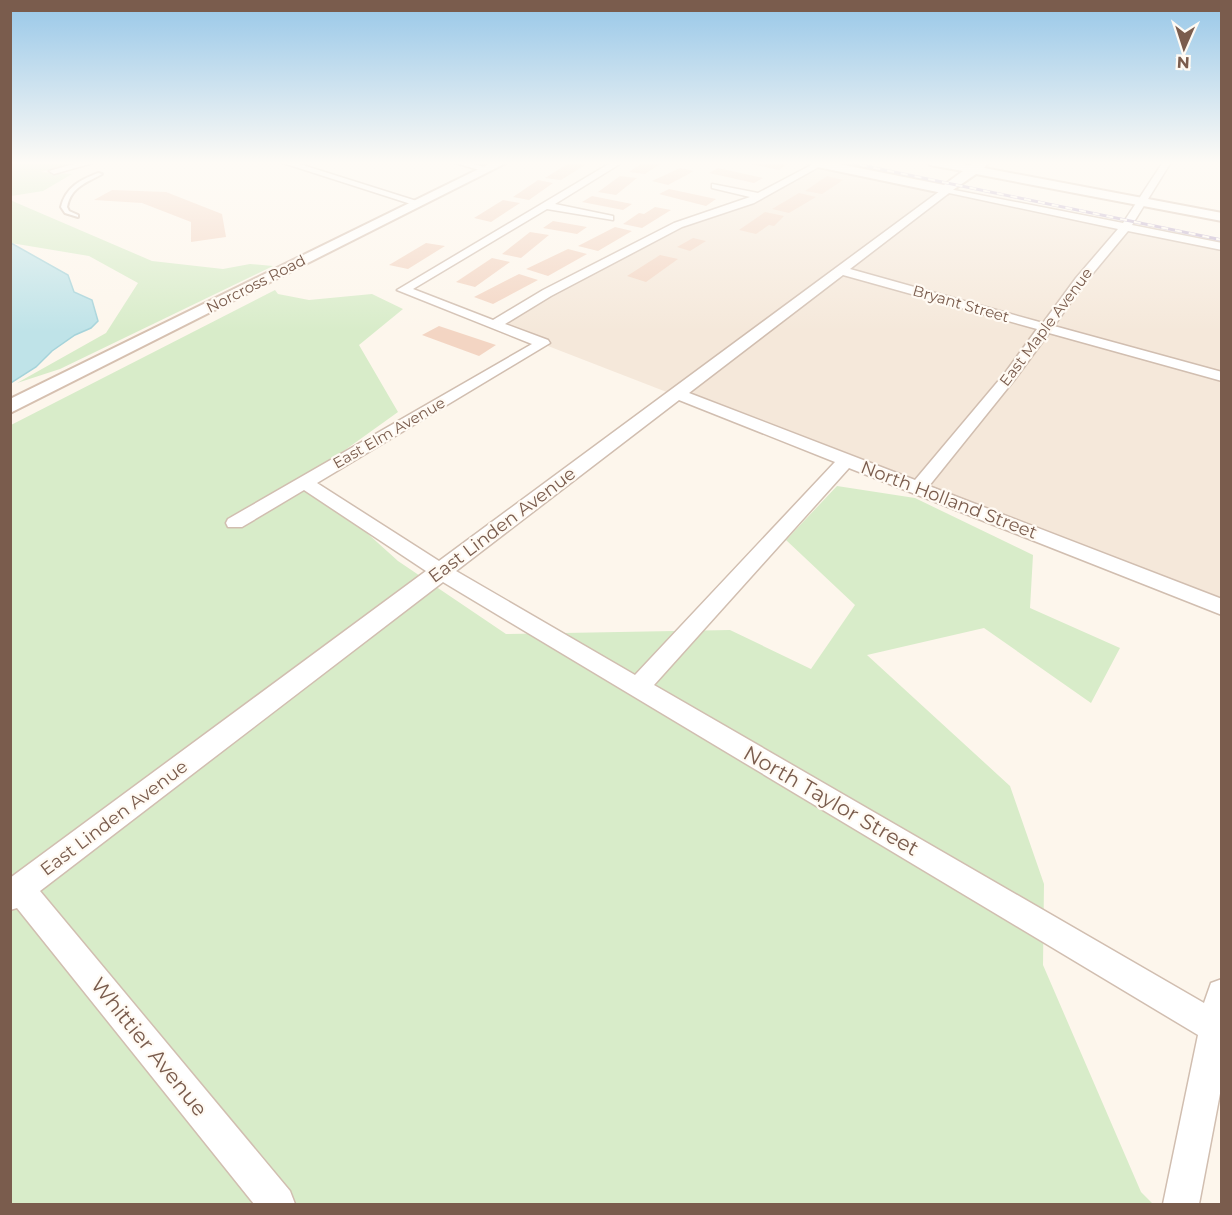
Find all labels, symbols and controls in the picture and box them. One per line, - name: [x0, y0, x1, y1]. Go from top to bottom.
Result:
- north arrow: [1154, 18, 1214, 78]
- text: N: [1176, 53, 1190, 72]
- street label: Norcross Road: [203, 250, 309, 317]
- street label: East Maple Avenue: [995, 264, 1096, 390]
- street label: Bryant Street: [911, 281, 1012, 326]
- street label: East Elm Avenue: [329, 393, 448, 472]
- street label: North Holland Street: [858, 456, 1040, 544]
- street label: East Linden Avenue: [424, 462, 580, 588]
- street label: North Taylor Street: [739, 740, 923, 861]
- street label: East Linden Avenue: [36, 755, 192, 881]
- street label: Whittier Avenue: [86, 972, 213, 1121]

